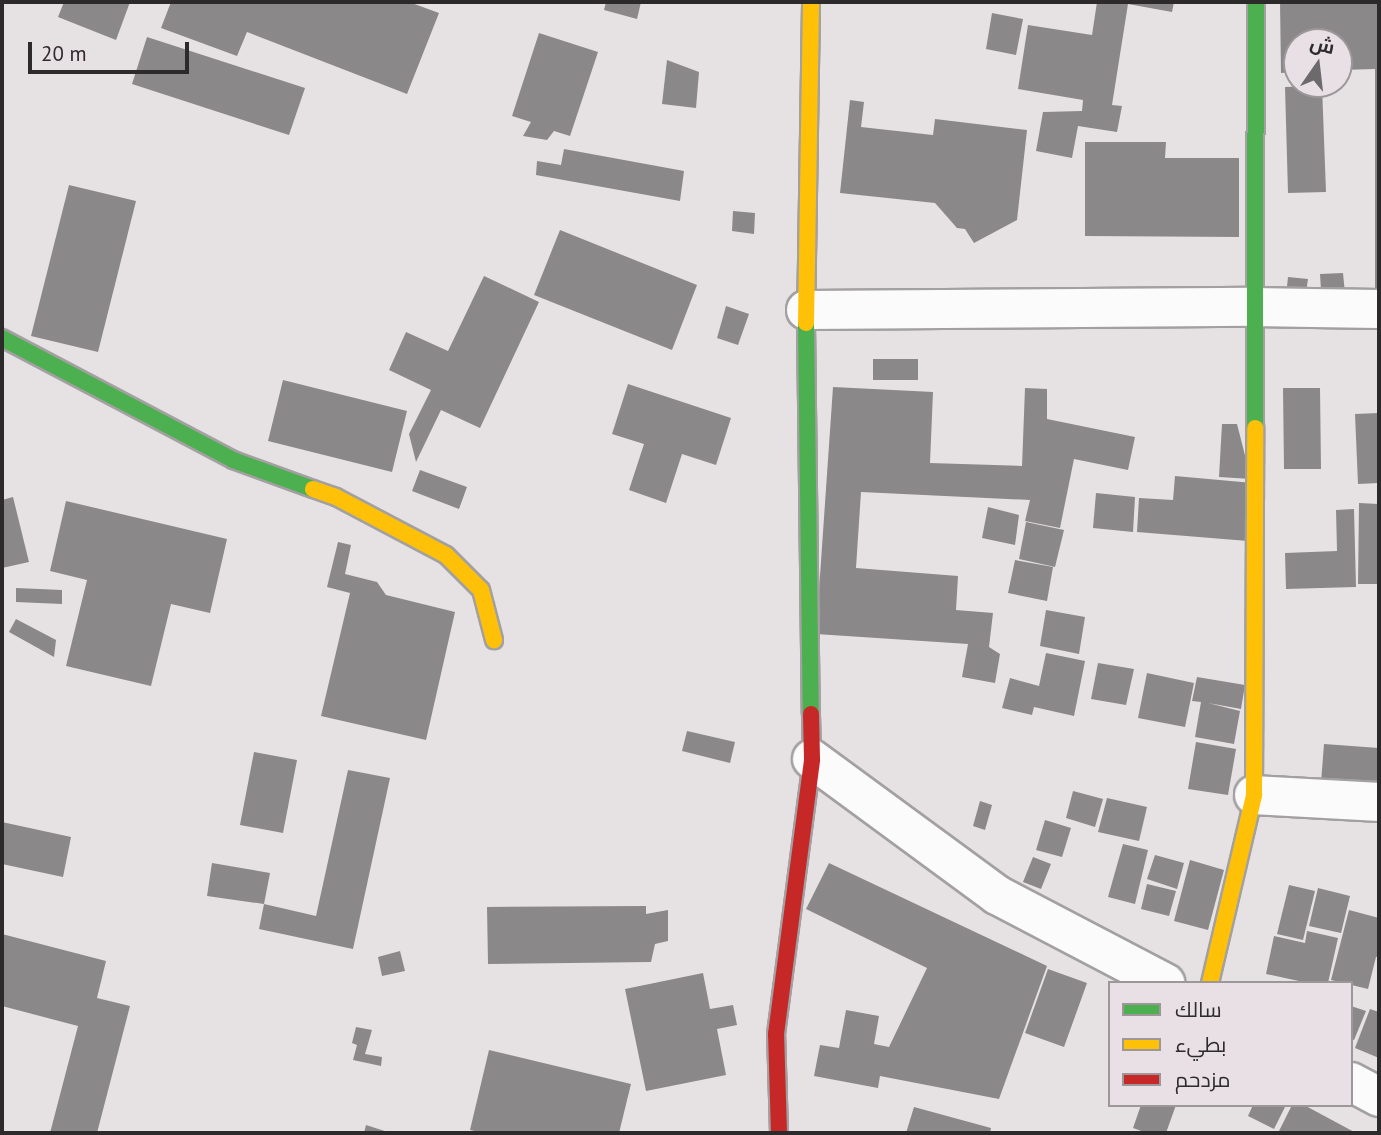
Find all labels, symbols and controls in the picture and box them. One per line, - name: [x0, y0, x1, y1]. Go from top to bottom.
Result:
- scale bar: [32, 28, 192, 72]
- north arrow: [1283, 28, 1353, 98]
- text: ش: [1308, 30, 1337, 59]
- text: 20 m: [41, 40, 87, 67]
- legend: [1108, 981, 1353, 1107]
- text: سالك: [1175, 996, 1222, 1023]
- text: بطيء: [1175, 1031, 1226, 1058]
- text: مزدحم: [1175, 1066, 1230, 1093]

